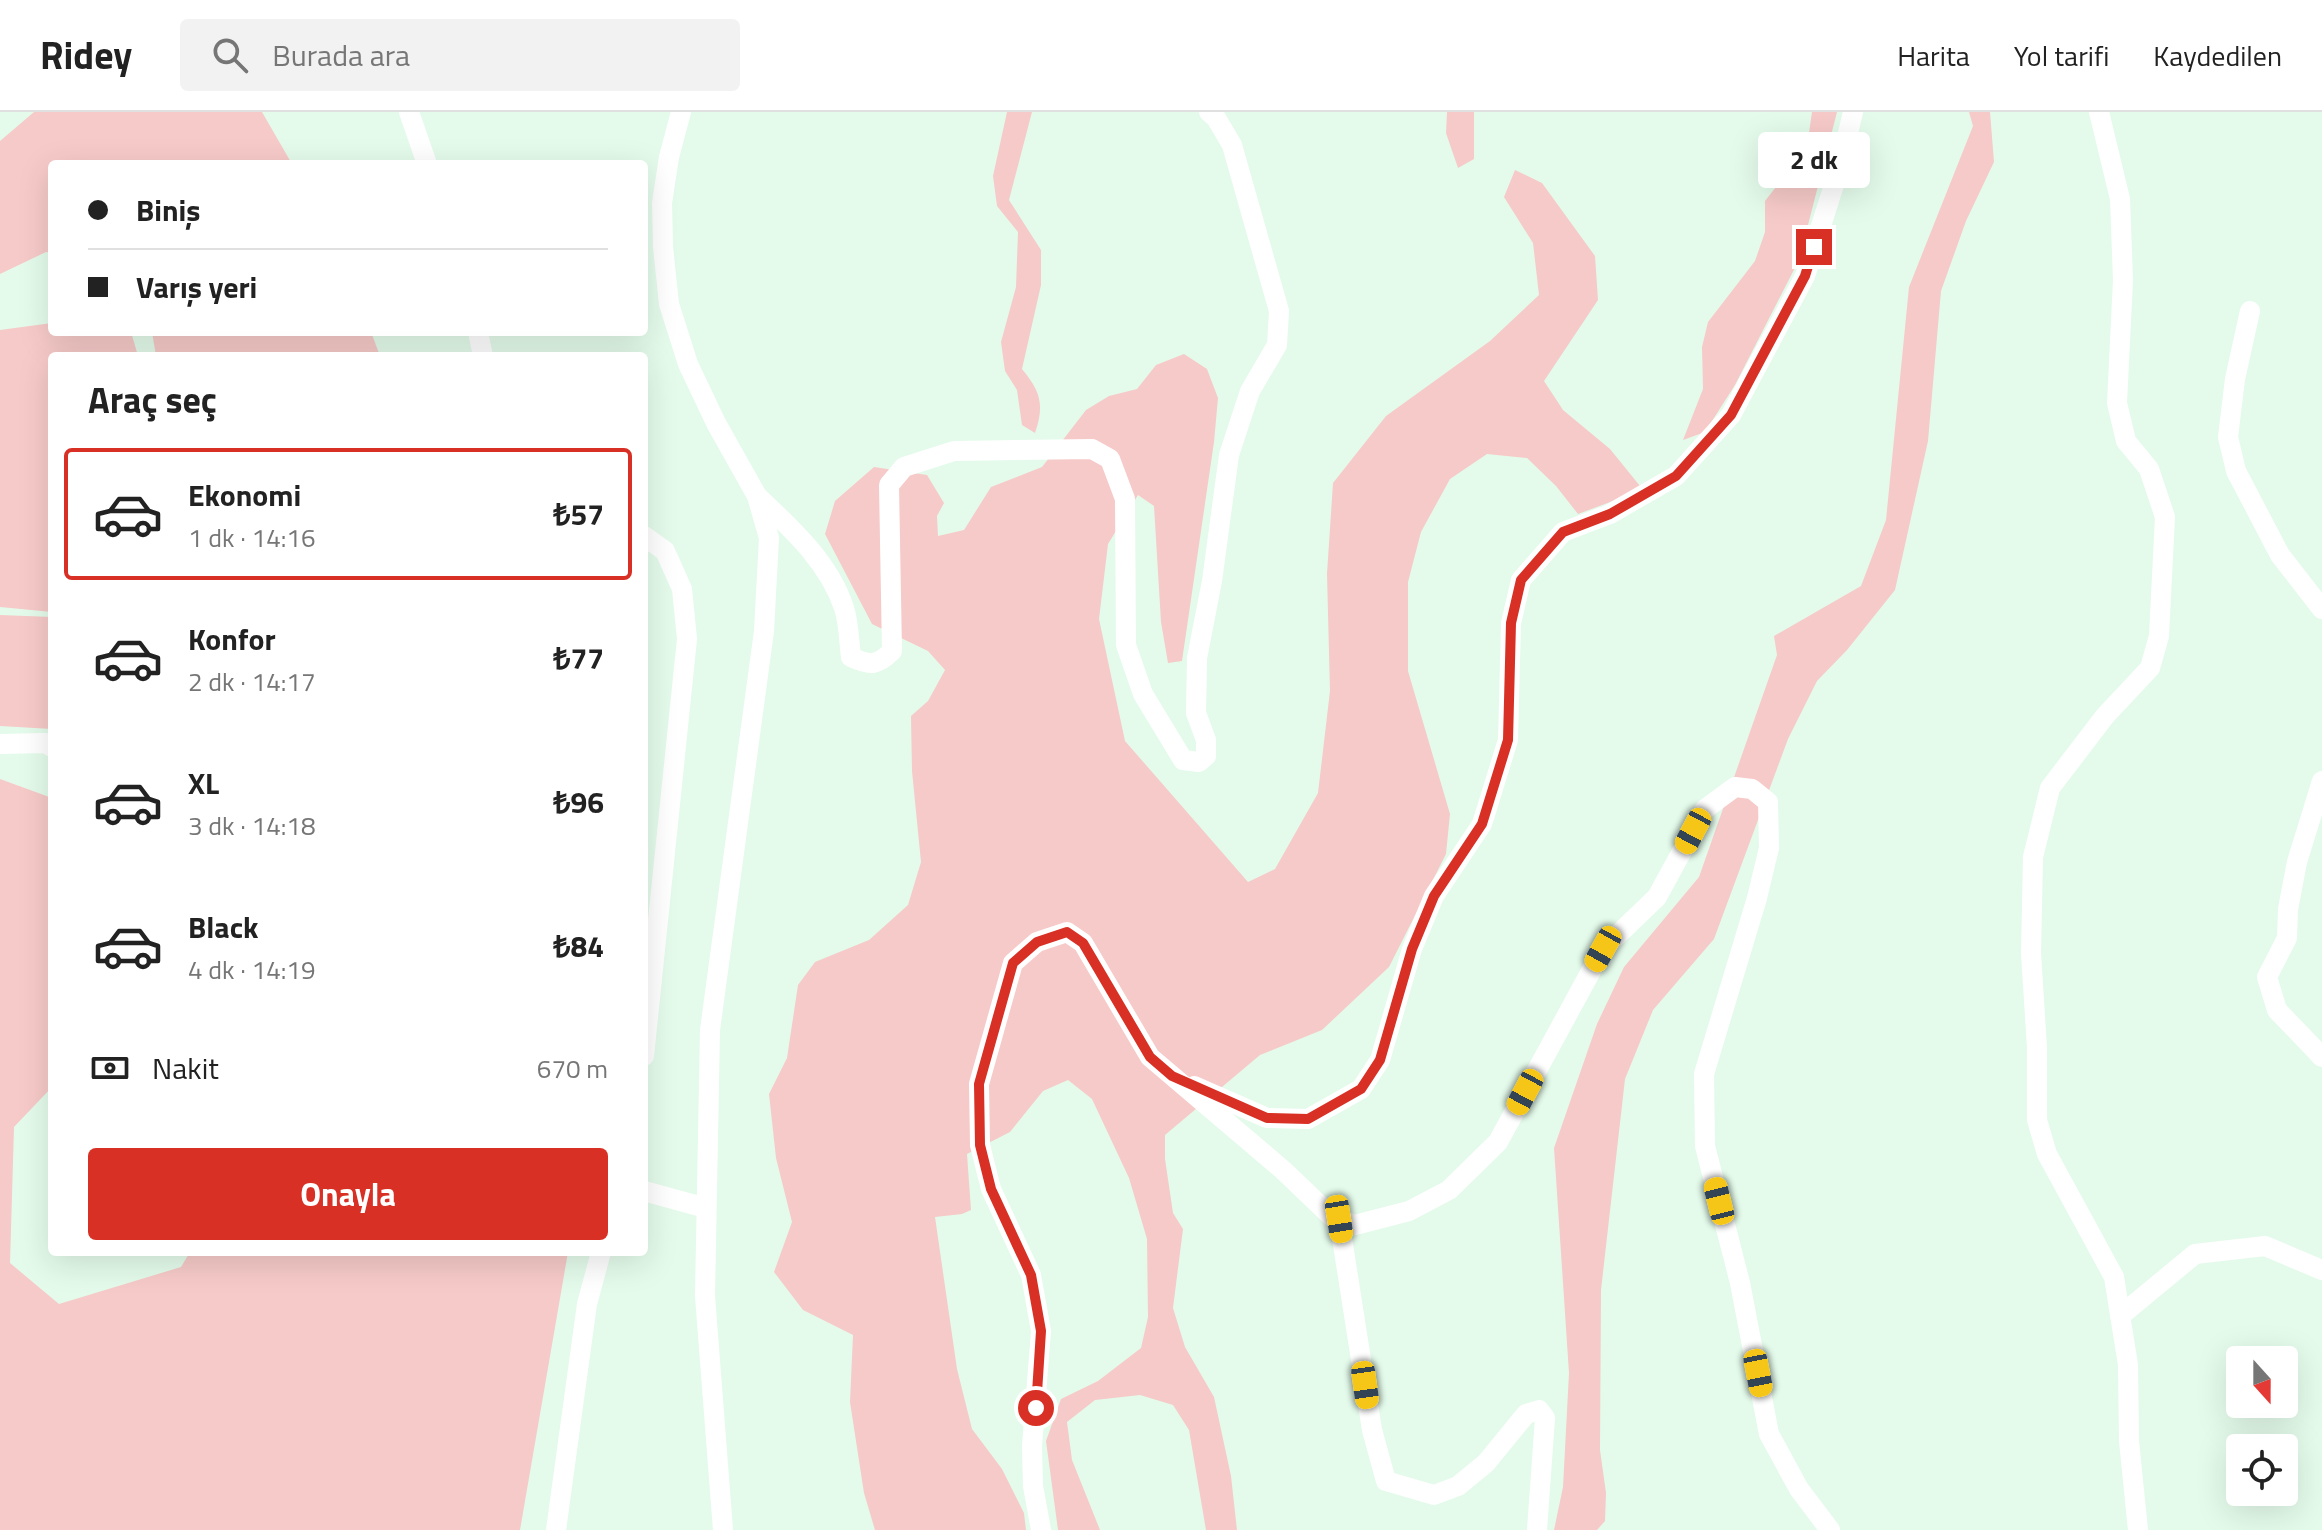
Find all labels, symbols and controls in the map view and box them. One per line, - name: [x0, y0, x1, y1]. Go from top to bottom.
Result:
- search box: [180, 19, 740, 91]
- text: Ridey: [40, 26, 132, 84]
- text: Burada ara: [272, 32, 410, 78]
- icon: search: [208, 33, 252, 77]
- text: Harita: [1897, 34, 1970, 77]
- text: Yol tarifi: [2014, 34, 2109, 77]
- text: Kaydedilen: [2153, 34, 2282, 77]
- callout: 2 dk: [1758, 131, 1870, 187]
- text: 2 dk: [1790, 140, 1838, 179]
- text: Biniş: [136, 187, 201, 233]
- route end: [1796, 229, 1832, 265]
- text: Varış yeri: [136, 264, 257, 310]
- text: Araç seç: [88, 372, 217, 427]
- text: Ekonomi: [188, 472, 301, 518]
- icon: car: [92, 478, 164, 550]
- text: ₺57: [553, 491, 604, 537]
- text: 1 dk · 14:16: [188, 518, 315, 557]
- text: Konfor: [188, 616, 276, 662]
- icon: car: [92, 622, 164, 694]
- text: ₺77: [553, 635, 604, 681]
- text: 2 dk · 14:17: [188, 662, 315, 701]
- text: XL: [188, 760, 219, 806]
- icon: car: [92, 766, 164, 838]
- text: ₺96: [553, 779, 604, 825]
- car: [1671, 804, 1715, 858]
- text: 3 dk · 14:18: [188, 806, 315, 845]
- text: Black: [188, 904, 259, 950]
- icon: car: [92, 910, 164, 982]
- car: [1581, 922, 1625, 976]
- text: ₺84: [553, 923, 604, 969]
- text: 4 dk · 14:19: [188, 950, 315, 989]
- text: Nakit: [152, 1045, 219, 1091]
- icon: cash: [88, 1046, 132, 1090]
- text: 670 m: [537, 1049, 608, 1088]
- car: [1503, 1065, 1547, 1119]
- button: Onayla: [88, 1148, 608, 1240]
- car: [1702, 1175, 1736, 1227]
- car: [1323, 1193, 1355, 1245]
- north arrow: [2226, 1346, 2298, 1418]
- map controls: [2226, 1346, 2298, 1506]
- car: [1742, 1347, 1774, 1399]
- car: [1350, 1360, 1380, 1410]
- route start: [1018, 1390, 1054, 1426]
- button: locate: [2226, 1434, 2298, 1506]

